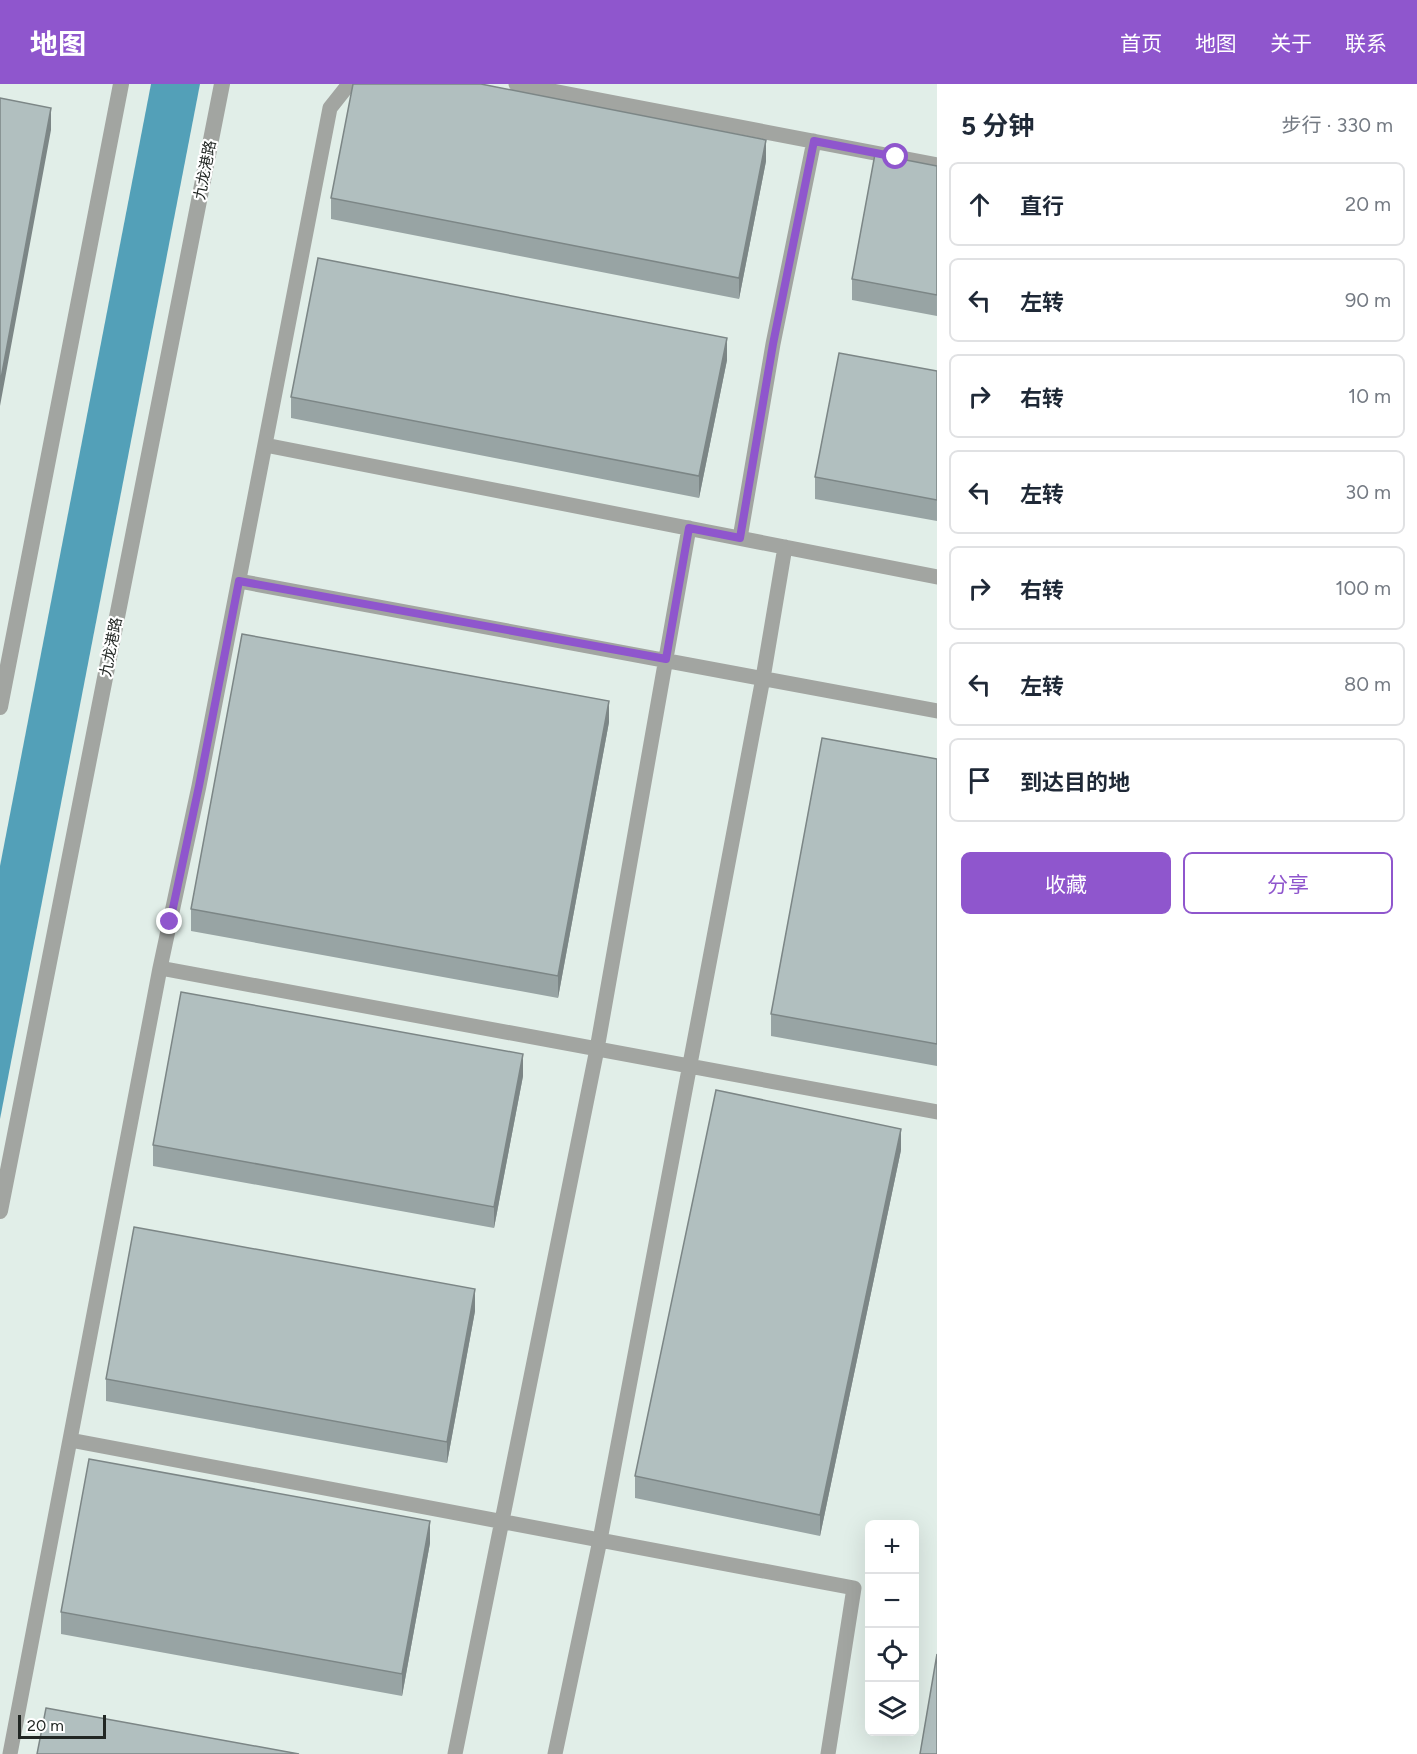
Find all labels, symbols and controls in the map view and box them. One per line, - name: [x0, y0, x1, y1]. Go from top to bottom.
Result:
- text: 地图: [30, 27, 86, 61]
- text: 首页: [1120, 31, 1162, 56]
- text: 地图: [1195, 31, 1237, 56]
- text: 关于: [1270, 31, 1312, 56]
- text: 联系: [1345, 31, 1387, 56]
- text: 5 分钟: [961, 110, 1034, 142]
- text: 步行 · 330 m: [1282, 113, 1393, 137]
- street label: 九龙港路: [190, 139, 220, 201]
- route start: [882, 143, 908, 169]
- icon: ahead: [963, 188, 996, 221]
- text: 20 m: [1345, 192, 1391, 216]
- text: 直行: [1020, 193, 1064, 220]
- icon: left: [963, 284, 996, 317]
- text: 90 m: [1345, 288, 1391, 312]
- text: 左转: [1020, 289, 1064, 316]
- icon: right: [963, 380, 996, 413]
- text: 10 m: [1348, 384, 1391, 408]
- text: 右转: [1020, 385, 1064, 412]
- icon: left: [963, 476, 996, 509]
- text: 30 m: [1345, 480, 1391, 504]
- text: 左转: [1020, 481, 1064, 508]
- icon: right: [963, 572, 996, 605]
- text: 100 m: [1335, 576, 1391, 600]
- text: 右转: [1020, 577, 1064, 604]
- street label: 九龙港路: [96, 616, 126, 678]
- icon: left: [963, 668, 996, 701]
- text: 80 m: [1344, 672, 1391, 696]
- text: 左转: [1020, 673, 1064, 700]
- icon: arrive: [963, 764, 996, 797]
- text: 到达目的地: [1020, 769, 1130, 796]
- button: 收藏: [961, 852, 1171, 914]
- button: 分享: [1183, 852, 1393, 914]
- route end: [156, 908, 182, 934]
- map controls: [865, 1520, 919, 1736]
- button: +: [865, 1520, 919, 1574]
- button: −: [865, 1574, 919, 1628]
- button: locate: [865, 1628, 919, 1682]
- button: layers: [865, 1682, 919, 1736]
- scale bar: [18, 1712, 106, 1740]
- text: 20 m: [27, 1716, 64, 1735]

